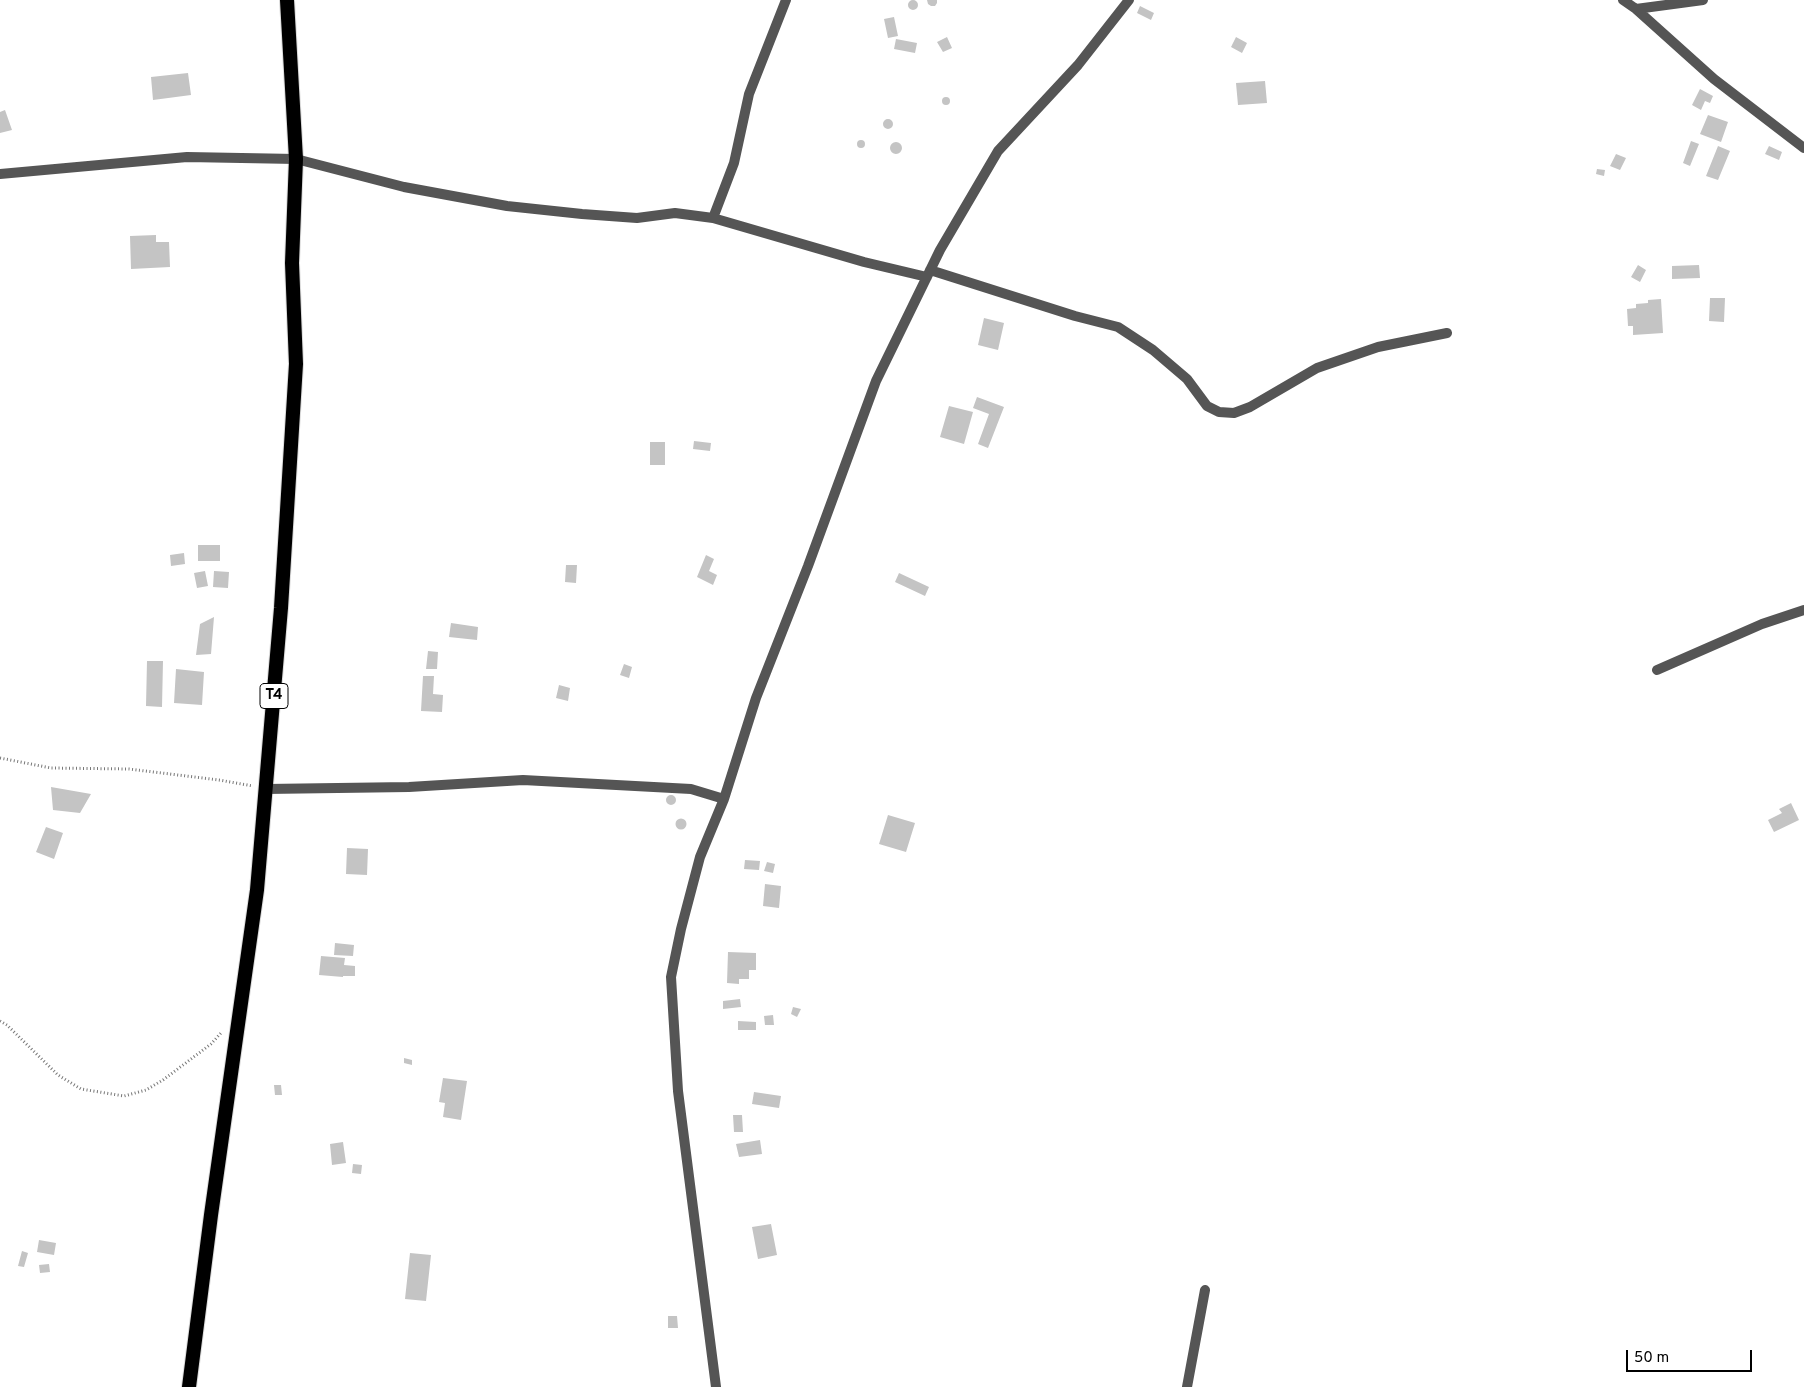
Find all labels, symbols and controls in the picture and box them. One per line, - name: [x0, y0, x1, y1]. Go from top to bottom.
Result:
- road number: T4: [260, 684, 288, 708]
- scale bar: [1629, 1340, 1755, 1372]
- text: 50 m: [1634, 1349, 1669, 1368]

